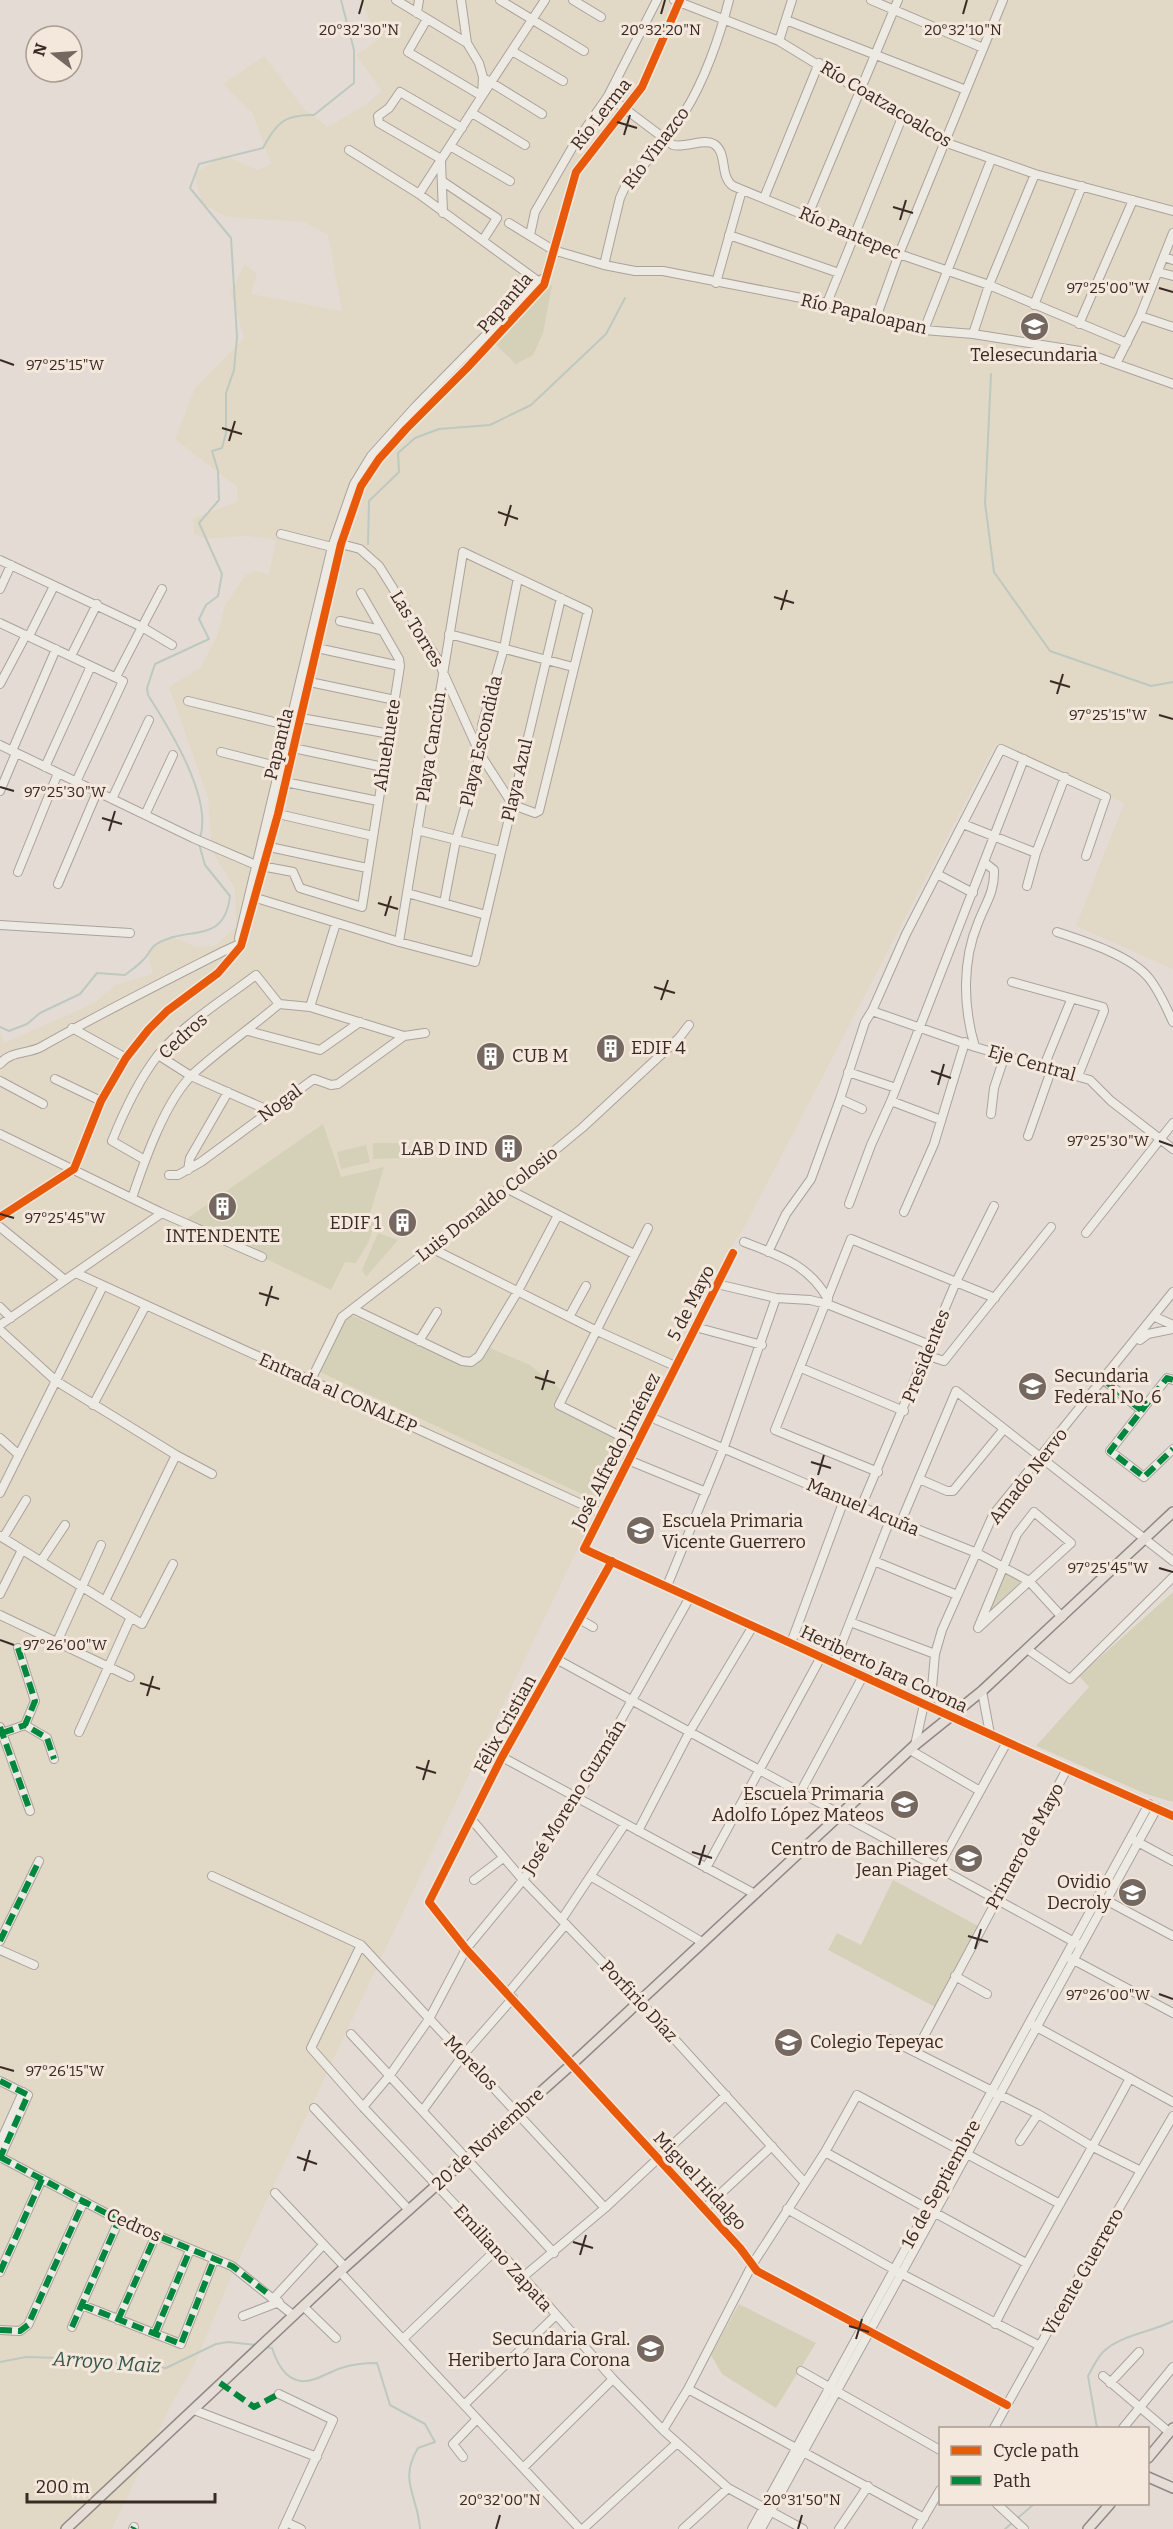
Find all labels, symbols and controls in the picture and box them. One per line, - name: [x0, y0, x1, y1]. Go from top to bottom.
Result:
- text: 20°32'30"N: [319, 21, 399, 39]
- text: 20°32'20"N: [621, 21, 701, 39]
- text: 20°32'10"N: [924, 21, 1002, 39]
- north arrow: [24, 24, 84, 84]
- text: N: [29, 41, 51, 58]
- street label: Río Coatzacoalcos: [816, 56, 956, 152]
- street label: Río Lerma: [566, 74, 636, 154]
- street label: Río Vinazco: [618, 103, 694, 193]
- street label: Río Pantepec: [796, 202, 904, 264]
- street label: Papantla: [473, 268, 537, 338]
- text: 97°25'00"W: [1066, 279, 1150, 297]
- street label: Río Papaloapan: [799, 289, 930, 339]
- school or university icon: Telesecundaria: [1018, 310, 1050, 342]
- place label: Telesecundaria: [970, 344, 1098, 366]
- text: 97°25'15"W: [26, 356, 105, 374]
- street label: Las Torres: [386, 587, 448, 671]
- street label: Playa Escondida: [455, 673, 507, 809]
- street label: Playa Cancún: [411, 690, 451, 804]
- street label: Ahuehuete: [369, 697, 405, 793]
- street label: Papantla: [259, 706, 299, 782]
- text: 97°25'15"W: [1069, 706, 1148, 724]
- street label: Playa Azul: [497, 736, 537, 824]
- text: 97°25'30"W: [24, 783, 107, 801]
- street label: Cedros: [154, 1008, 212, 1064]
- building icon: EDIF 4: [594, 1032, 626, 1064]
- place label: EDIF 4: [631, 1037, 686, 1059]
- building icon: CUB M: [475, 1040, 507, 1072]
- street label: Eje Central: [986, 1040, 1078, 1086]
- place label: CUB M: [512, 1045, 568, 1067]
- street label: Nogal: [254, 1079, 306, 1127]
- text: 97°25'30"W: [1067, 1132, 1150, 1150]
- building icon: LAB D IND: [493, 1133, 525, 1165]
- place label: LAB D IND: [401, 1138, 488, 1160]
- street label: Luis Donaldo Colosio: [412, 1142, 562, 1266]
- building icon: INTENDENTE: [207, 1191, 239, 1223]
- building icon: EDIF 1: [386, 1207, 418, 1239]
- text: 97°25'45"W: [25, 1209, 106, 1227]
- place label: EDIF 1: [330, 1212, 382, 1234]
- place label: INTENDENTE: [165, 1225, 281, 1247]
- street label: 5 de Mayo: [663, 1262, 719, 1344]
- street label: Presidentes: [897, 1306, 955, 1406]
- street label: Entrada al CONALEP: [255, 1348, 421, 1438]
- place label: Secundaria Federal No. 6: [1054, 1365, 1162, 1408]
- street label: José Alfredo Jiménez: [567, 1369, 665, 1534]
- school or university icon: Secundaria Federal No. 6: [1017, 1370, 1049, 1402]
- street label: Amado Nervo: [984, 1424, 1072, 1528]
- street label: Manuel Acuña: [803, 1473, 923, 1541]
- place label: Escuela Primaria Vicente Guerrero: [662, 1510, 806, 1553]
- school or university icon: Escuela Primaria Vicente Guerrero: [625, 1515, 657, 1547]
- text: 97°25'45"W: [1068, 1559, 1149, 1577]
- street label: Heriberto Jara Corona: [797, 1621, 971, 1718]
- text: 97°26'00"W: [23, 1636, 108, 1654]
- street label: Félix Cristian: [469, 1671, 541, 1777]
- street label: José Moreno Guzmán: [517, 1715, 631, 1879]
- street label: Primero de Mayo: [981, 1779, 1069, 1913]
- place label: Escuela Primaria Adolfo López Mateos: [712, 1783, 884, 1826]
- school or university icon: Escuela Primaria Adolfo López Mateos: [889, 1788, 921, 1820]
- place label: Centro de Bachilleres Jean Piaget: [771, 1838, 948, 1881]
- school or university icon: Centro de Bachilleres Jean Piaget: [953, 1843, 985, 1875]
- place label: Ovidio Decroly: [1047, 1871, 1111, 1914]
- school or university icon: Ovidio Decroly: [1116, 1876, 1148, 1908]
- street label: Porfirio Díaz: [596, 1956, 682, 2046]
- text: 97°26'00"W: [1066, 1986, 1151, 2004]
- school or university icon: Colegio Tepeyac: [773, 2026, 805, 2058]
- street label: Morelos: [440, 2031, 502, 2095]
- place label: Colegio Tepeyac: [810, 2031, 944, 2053]
- text: 97°26'15"W: [26, 2062, 105, 2080]
- street label: 20 de Noviembre: [428, 2083, 548, 2195]
- street label: 16 de Septiembre: [897, 2116, 985, 2252]
- street label: Miguel Hidalgo: [649, 2127, 751, 2235]
- street label: Emiliano Zapata: [449, 2200, 557, 2316]
- street label: Cedros: [103, 2203, 165, 2247]
- street label: Vicente Guerrero: [1037, 2204, 1129, 2340]
- place label: Secundaria Gral. Heriberto Jara Corona: [448, 2328, 630, 2371]
- school or university icon: Secundaria Gral. Heriberto Jara Corona: [635, 2333, 667, 2365]
- water label: Arroyo Maiz: [51, 2346, 162, 2378]
- legend: [939, 2427, 1149, 2505]
- text: Cycle path: [993, 2440, 1079, 2462]
- scale bar: [27, 2466, 214, 2504]
- text: Path: [993, 2470, 1031, 2492]
- text: 200 m: [36, 2476, 90, 2498]
- text: 20°32'00"N: [459, 2491, 541, 2509]
- text: 20°31'50"N: [763, 2491, 841, 2509]

